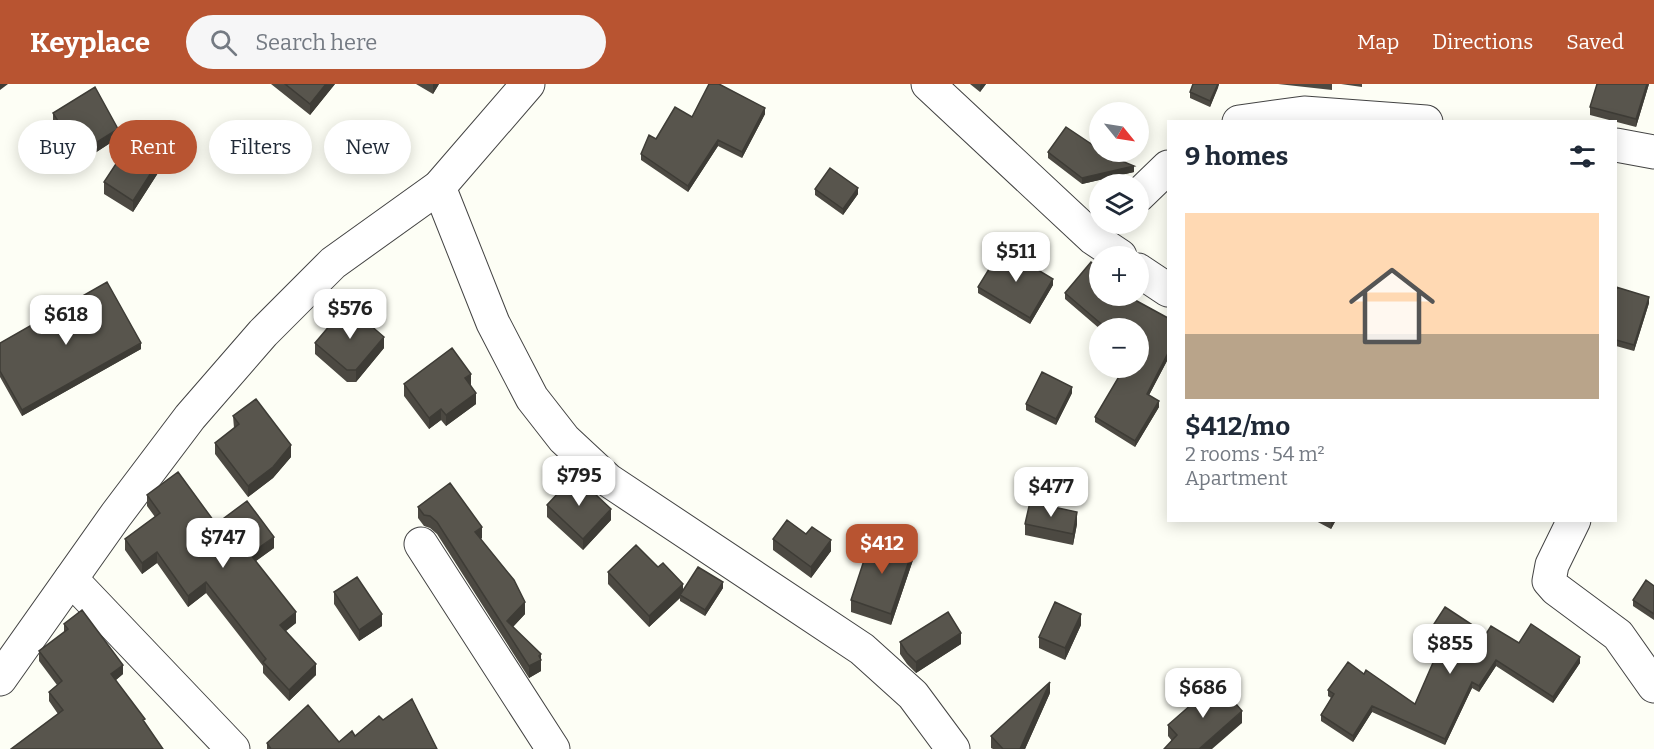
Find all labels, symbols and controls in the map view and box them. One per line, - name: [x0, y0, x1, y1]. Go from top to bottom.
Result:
- search box: [186, 15, 606, 69]
- text: Keyplace: [30, 26, 150, 59]
- icon: search: [207, 26, 240, 59]
- text: Search here: [255, 29, 377, 56]
- text: Map: [1357, 29, 1399, 55]
- text: Directions: [1432, 29, 1533, 55]
- text: Saved: [1566, 29, 1624, 55]
- north arrow: [1089, 102, 1149, 162]
- map controls: [1089, 102, 1149, 378]
- chip: Buy: [18, 120, 97, 174]
- chip: Rent: [109, 120, 197, 174]
- chip: Filters: [209, 120, 312, 174]
- chip: New: [324, 120, 411, 174]
- icon: filters: [1566, 140, 1599, 173]
- text: 9 homes: [1185, 141, 1288, 172]
- button: layers: [1089, 174, 1149, 234]
- pin: $511: [980, 232, 1052, 283]
- text: $511: [996, 239, 1036, 263]
- button: +: [1089, 246, 1149, 306]
- icon: home: [1338, 252, 1446, 360]
- pin: $576: [314, 289, 386, 340]
- pin: $618: [30, 295, 102, 346]
- text: $576: [327, 296, 373, 320]
- text: $618: [44, 302, 88, 326]
- button: −: [1089, 318, 1149, 378]
- text: $412/mo: [1185, 411, 1290, 442]
- text: 2 rooms · 54 m²: [1185, 442, 1325, 466]
- pin: $795: [543, 456, 615, 507]
- text: $795: [556, 463, 602, 487]
- text: Apartment: [1185, 466, 1288, 490]
- pin: $477: [1015, 467, 1087, 518]
- text: $477: [1028, 474, 1074, 498]
- pin: $747: [187, 518, 259, 569]
- pin: $412: [846, 524, 918, 575]
- text: $747: [200, 525, 246, 549]
- text: $412: [860, 531, 904, 555]
- pin: $855: [1414, 624, 1486, 675]
- text: $855: [1427, 631, 1473, 655]
- pin: $686: [1167, 668, 1239, 719]
- text: $686: [1179, 675, 1227, 699]

